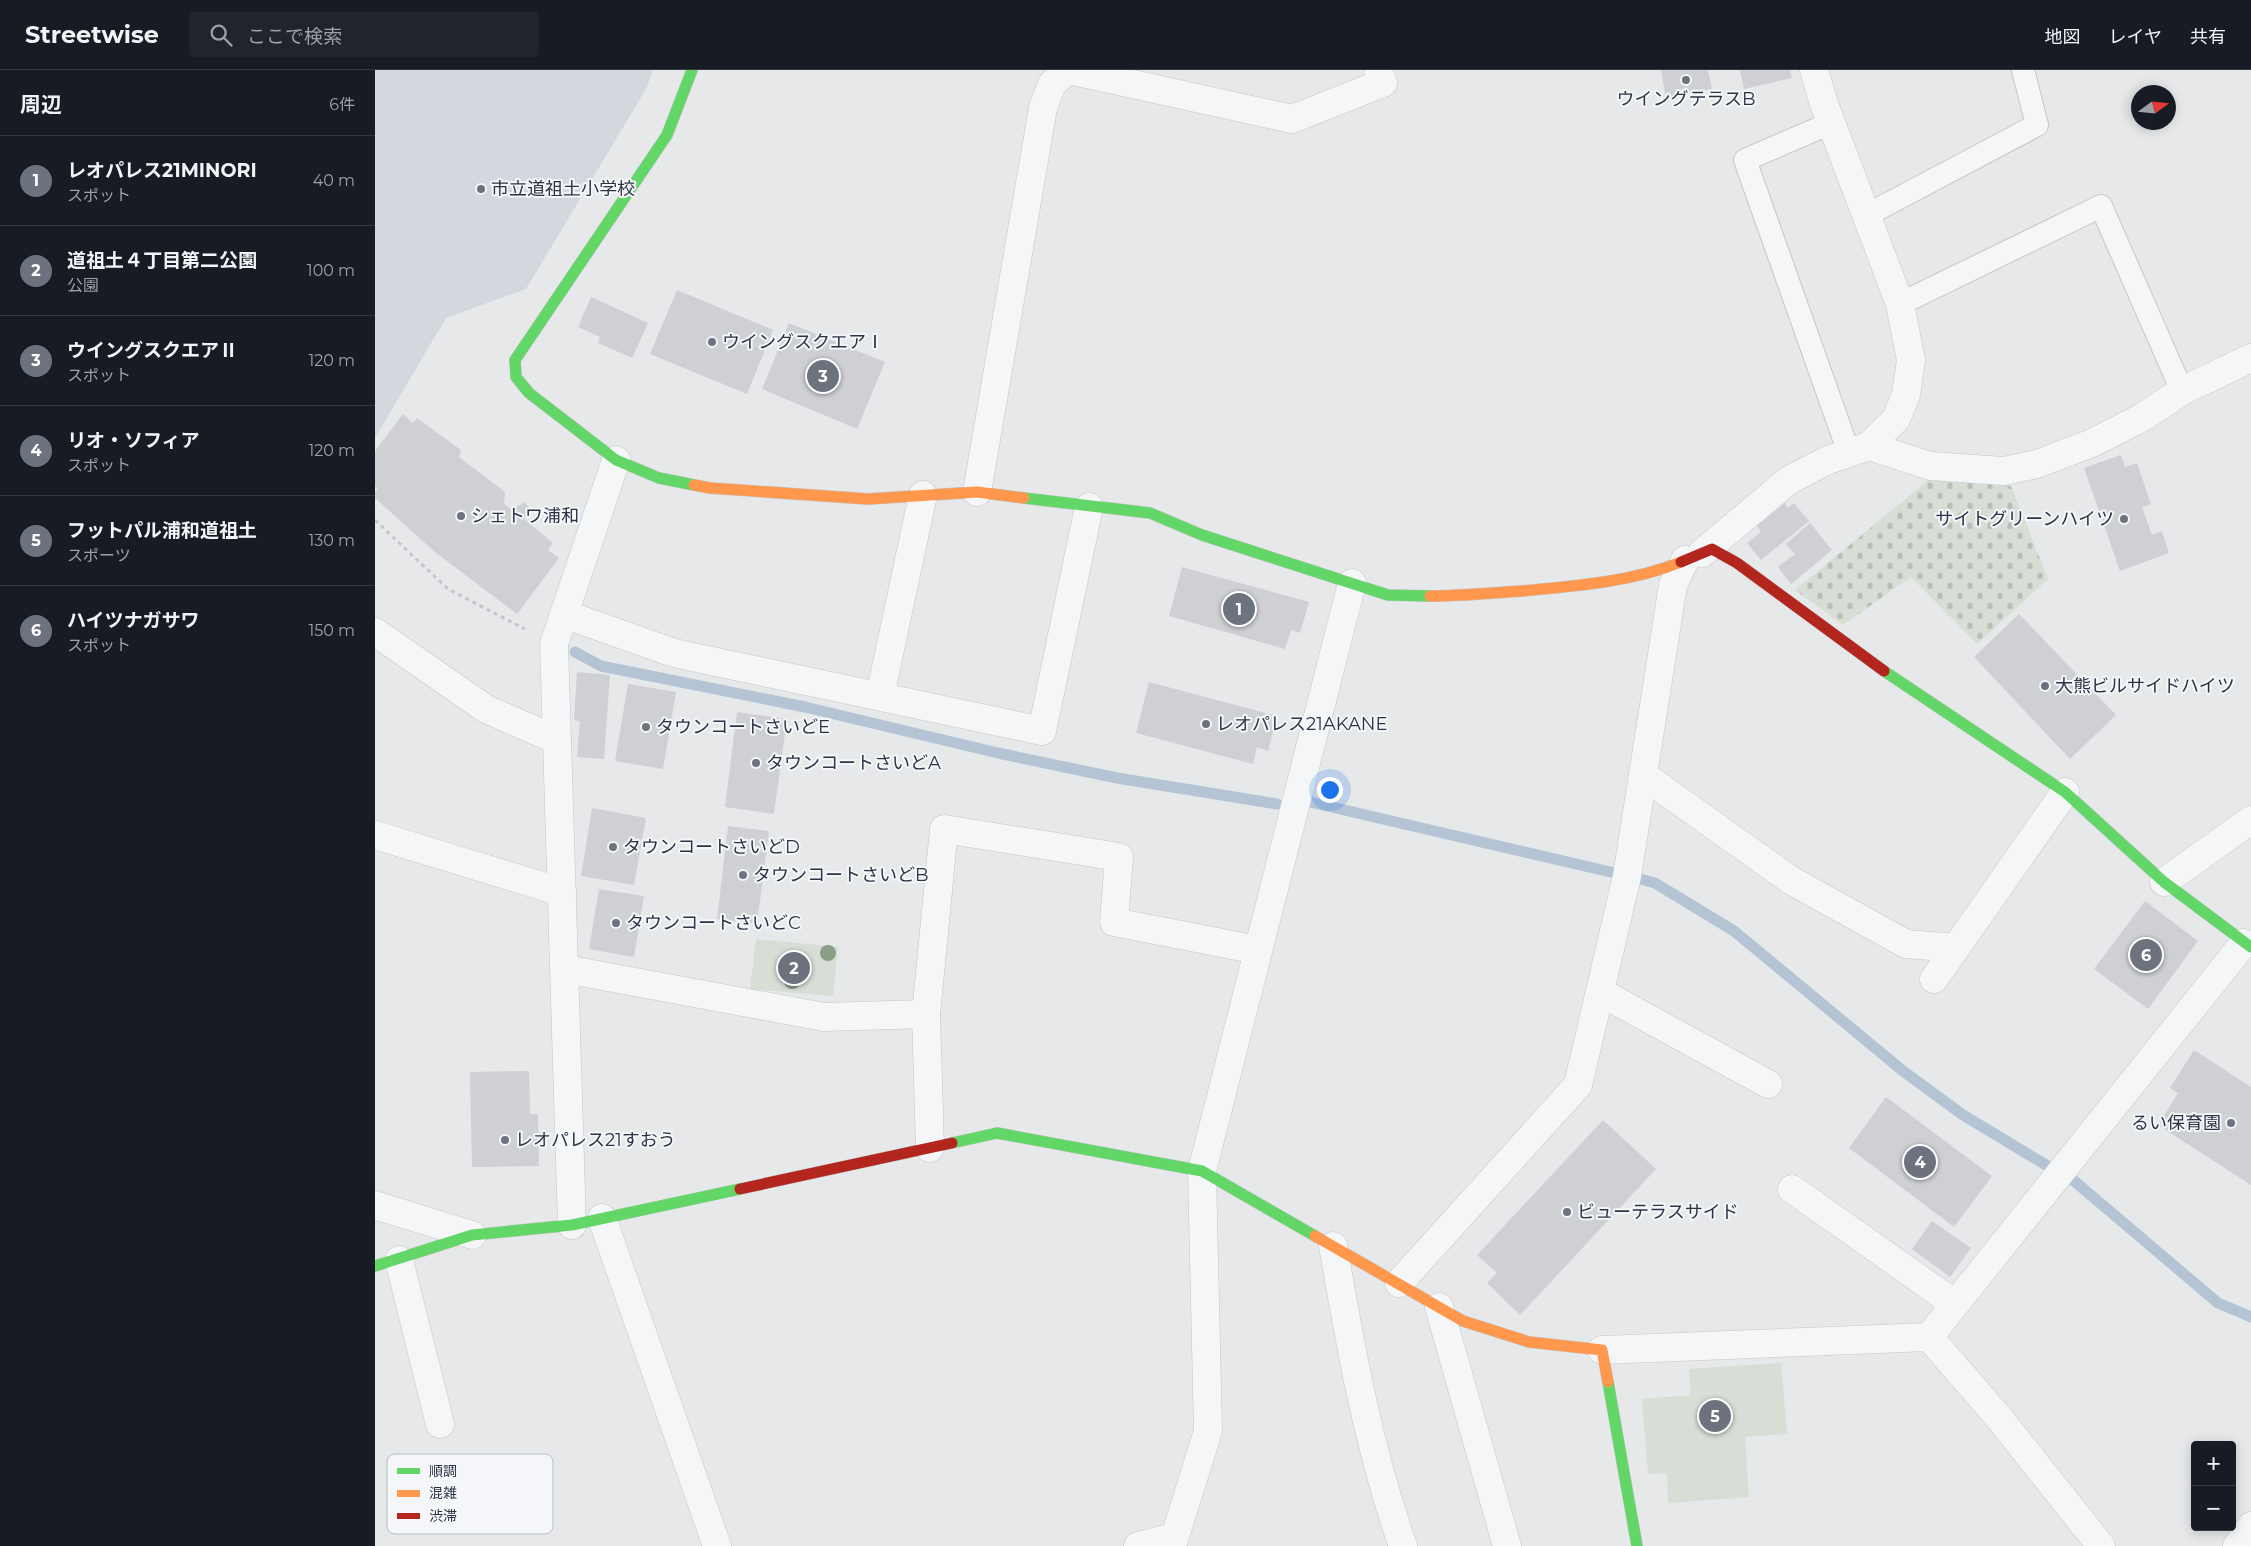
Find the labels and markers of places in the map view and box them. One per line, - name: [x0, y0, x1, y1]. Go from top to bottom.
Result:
- marker: ウイングテラスB: [1680, 74, 1692, 86]
- place label: ウイングテラスB: [1616, 88, 1756, 110]
- place label: 市立道祖土小学校: [491, 178, 635, 200]
- marker: 市立道祖土小学校: [475, 183, 487, 195]
- place label: ウイングスクエアⅠ: [722, 331, 884, 353]
- marker: ウイングスクエアⅠ: [706, 336, 718, 348]
- pin: 3: [807, 357, 839, 395]
- place label: シェトワ浦和: [471, 505, 579, 527]
- place label: サイトグリーンハイツ: [1935, 508, 2114, 530]
- marker: シェトワ浦和: [455, 510, 467, 522]
- marker: サイトグリーンハイツ: [2118, 513, 2130, 525]
- pin: 1: [1223, 590, 1255, 628]
- place label: 大熊ビルサイドハイツ: [2055, 675, 2235, 697]
- marker: 大熊ビルサイドハイツ: [2039, 680, 2051, 692]
- place label: レオパレス21AKANE: [1216, 713, 1388, 735]
- place label: タウンコートさいどE: [656, 716, 830, 738]
- marker: レオパレス21AKANE: [1200, 718, 1212, 730]
- marker: タウンコートさいどE: [640, 721, 652, 733]
- place label: タウンコートさいどA: [766, 752, 941, 774]
- marker: タウンコートさいどA: [750, 757, 762, 769]
- place label: タウンコートさいどD: [623, 836, 800, 858]
- marker: タウンコートさいどD: [607, 841, 619, 853]
- place label: タウンコートさいどB: [753, 864, 929, 886]
- marker: タウンコートさいどB: [737, 869, 749, 881]
- place label: タウンコートさいどC: [626, 912, 801, 934]
- marker: タウンコートさいどC: [610, 917, 622, 929]
- pin: 6: [2130, 936, 2162, 974]
- pin: 2: [778, 949, 810, 987]
- place label: るい保育園: [2131, 1112, 2221, 1134]
- marker: るい保育園: [2225, 1117, 2237, 1129]
- place label: レオパレス21すおう: [515, 1129, 676, 1151]
- marker: レオパレス21すおう: [499, 1134, 511, 1146]
- pin: 4: [1904, 1143, 1936, 1181]
- place label: ビューテラスサイド: [1577, 1201, 1739, 1223]
- marker: ビューテラスサイド: [1561, 1206, 1573, 1218]
- pin: 5: [1699, 1397, 1731, 1435]

